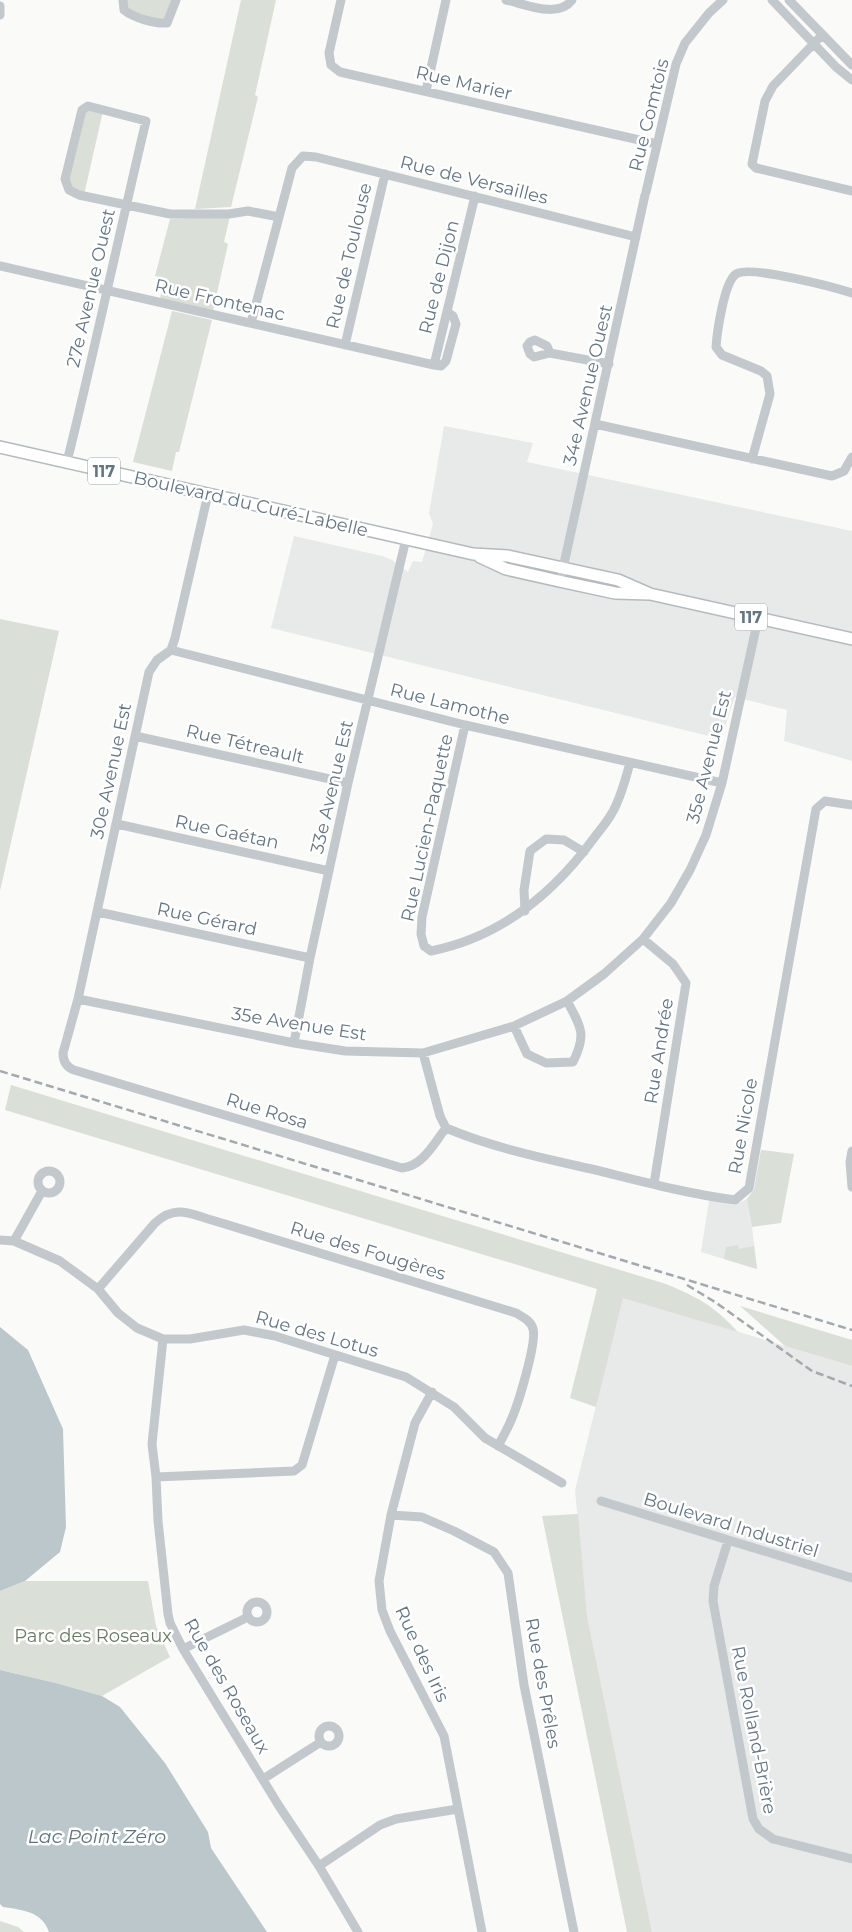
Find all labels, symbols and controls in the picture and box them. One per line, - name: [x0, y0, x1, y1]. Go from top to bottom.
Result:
- street label: Rue Comtois: [624, 56, 674, 174]
- street label: Rue Marier: [414, 61, 514, 105]
- street label: Rue de Versailles: [398, 151, 550, 209]
- street label: Rue de Toulouse: [322, 181, 377, 331]
- street label: 27e Avenue Ouest: [62, 206, 120, 370]
- street label: Rue de Dijon: [414, 218, 464, 336]
- street label: Rue Frontenac: [153, 274, 287, 326]
- street label: 34e Avenue Ouest: [559, 302, 617, 468]
- road number: 117: [88, 458, 120, 484]
- street label: Boulevard du Curé-Labelle: [132, 466, 370, 542]
- road number: 117: [735, 604, 767, 630]
- street label: Rue Lamothe: [388, 678, 512, 730]
- street label: 35e Avenue Est: [682, 688, 736, 826]
- street label: 30e Avenue Est: [86, 701, 136, 841]
- street label: 33e Avenue Est: [306, 718, 358, 856]
- street label: Rue Tétreault: [184, 720, 306, 768]
- street label: Rue Lucien-Paquette: [396, 732, 458, 924]
- street label: Rue Gaétan: [173, 810, 281, 854]
- street label: Rue Gérard: [155, 898, 259, 940]
- street label: Rue Andrée: [640, 996, 678, 1105]
- street label: 35e Avenue Est: [230, 1002, 368, 1046]
- street label: Rue Nicole: [724, 1076, 762, 1176]
- street label: Rue Rosa: [223, 1088, 311, 1134]
- street label: Rue des Fougères: [288, 1217, 449, 1285]
- street label: Rue des Lotus: [253, 1306, 381, 1362]
- street label: Boulevard Industriel: [641, 1488, 821, 1562]
- street label: Rue des Iris: [390, 1602, 454, 1706]
- street label: Rue des Roseaux: [179, 1614, 275, 1758]
- street label: Rue des Prêles: [521, 1616, 565, 1750]
- park label: Parc des Roseaux: [14, 1625, 172, 1647]
- street label: Rue Rolland-Brière: [727, 1644, 781, 1816]
- water label: Lac Point Zéro: [28, 1825, 166, 1848]

